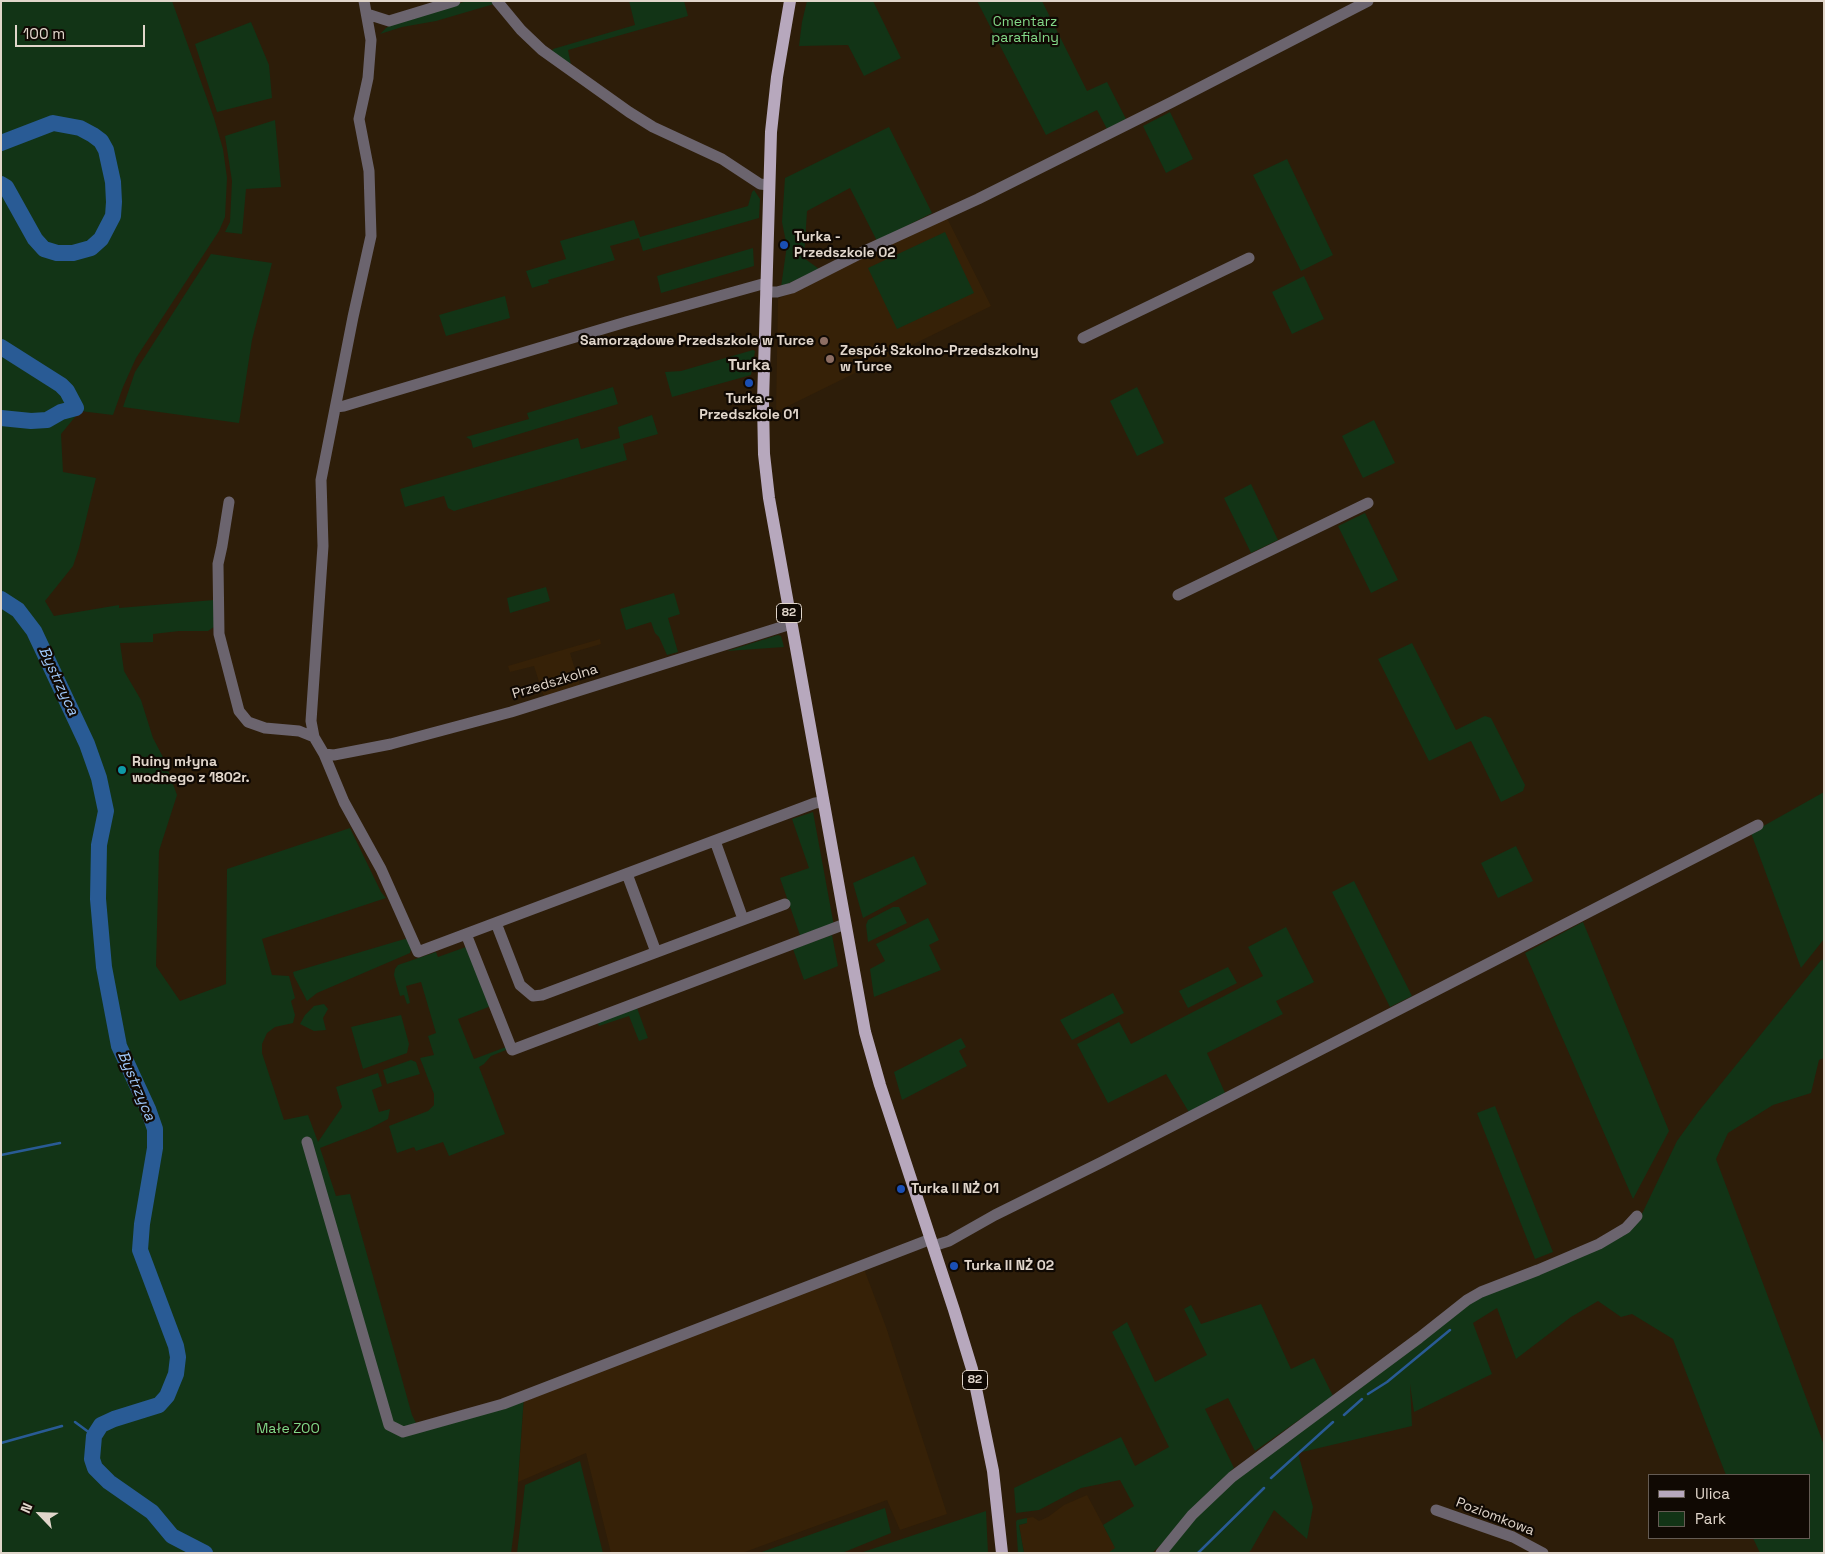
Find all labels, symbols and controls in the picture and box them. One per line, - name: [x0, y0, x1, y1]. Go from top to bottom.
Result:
- park label: Cmentarz parafialny: [991, 14, 1059, 46]
- scale bar: [18, 15, 148, 47]
- text: 100 m: [23, 24, 65, 43]
- place label: Turka - Przedszkole 02: [794, 229, 896, 262]
- marker: Turka - Przedszkole 02: [778, 239, 790, 251]
- place label: Samorządowe Przedszkole w Turce: [580, 333, 814, 349]
- marker: Samorządowe Przedszkole w Turce: [818, 335, 830, 347]
- place label: Zespół Szkolno-Przedszkolny w Turce: [840, 343, 1039, 376]
- marker: Zespół Szkolno-Przedszkolny w Turce: [824, 353, 836, 365]
- district label: Turka: [728, 356, 770, 376]
- marker: Turka - Przedszkole 01: [743, 377, 755, 389]
- place label: Turka - Przedszkole 01: [699, 391, 799, 424]
- road number: 82: [776, 604, 802, 622]
- water label: Bystrzyca: [34, 644, 82, 718]
- street label: Przedszkolna: [510, 661, 600, 703]
- place label: Ruiny młyna wodnego z 1802r.: [132, 754, 250, 786]
- marker: Ruiny młyna wodnego z 1802r.: [116, 764, 128, 776]
- water label: Bystrzyca: [113, 1048, 159, 1124]
- place label: Turka II NŻ 01: [911, 1181, 999, 1197]
- marker: Turka II NŻ 01: [895, 1183, 907, 1195]
- place label: Turka II NŻ 02: [964, 1258, 1054, 1274]
- marker: Turka II NŻ 02: [948, 1260, 960, 1272]
- road number: 82: [962, 1370, 988, 1390]
- park label: Małe ZOO: [256, 1421, 320, 1437]
- legend: [1648, 1474, 1810, 1539]
- text: Ulica: [1695, 1484, 1730, 1503]
- north arrow: [15, 1489, 65, 1539]
- street label: Poziomkowa: [1453, 1494, 1537, 1540]
- text: N: [16, 1500, 36, 1516]
- text: Park: [1695, 1509, 1726, 1528]

